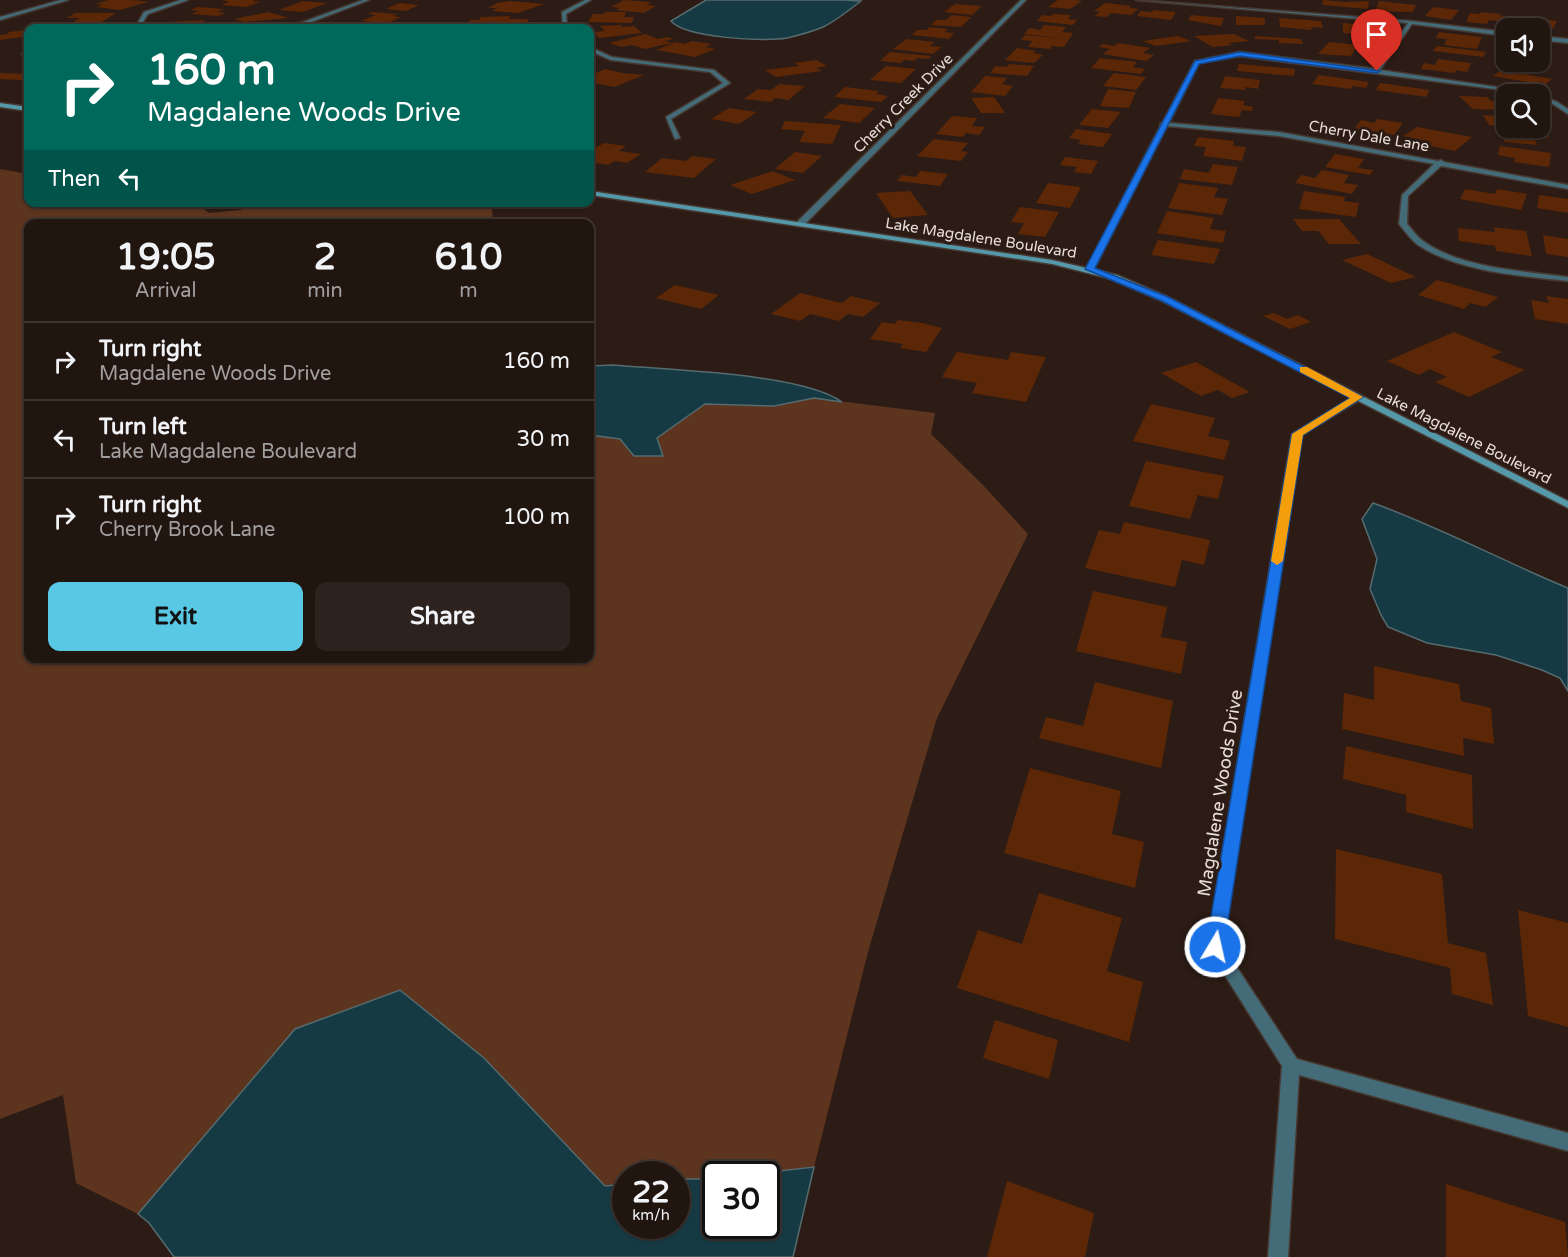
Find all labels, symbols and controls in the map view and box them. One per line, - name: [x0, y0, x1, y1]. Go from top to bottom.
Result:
- pin: [1351, 9, 1402, 71]
- icon: arrive: [1360, 18, 1393, 51]
- map controls: [1496, 18, 1550, 138]
- button: sound: [1496, 18, 1550, 72]
- text: 160 m: [147, 45, 276, 96]
- icon: right: [48, 48, 126, 126]
- street label: Cherry Creek Drive: [849, 49, 957, 157]
- button: search: [1496, 84, 1550, 138]
- text: Magdalene Woods Drive: [147, 96, 461, 129]
- street label: Cherry Dale Lane: [1307, 117, 1431, 155]
- icon: left: [113, 162, 146, 195]
- text: Then: [48, 166, 101, 192]
- street label: Lake Magdalene Boulevard: [884, 214, 1078, 262]
- text: 19:05: [116, 236, 216, 279]
- text: 2: [314, 236, 336, 279]
- text: 610: [434, 236, 502, 279]
- text: Arrival: [135, 279, 197, 303]
- text: min: [307, 279, 343, 303]
- text: m: [459, 279, 478, 303]
- text: Turn right: [99, 336, 201, 362]
- icon: right: [48, 345, 81, 378]
- text: 160 m: [503, 348, 570, 374]
- text: Magdalene Woods Drive: [99, 362, 331, 386]
- street label: Lake Magdalene Boulevard: [1374, 384, 1554, 488]
- text: Turn left: [99, 414, 187, 440]
- icon: left: [48, 423, 81, 456]
- text: 30 m: [516, 426, 570, 452]
- text: Lake Magdalene Boulevard: [99, 440, 357, 464]
- text: Turn right: [99, 492, 201, 518]
- icon: right: [48, 501, 81, 534]
- text: 100 m: [503, 504, 570, 530]
- text: Cherry Brook Lane: [99, 518, 275, 542]
- button: Exit: [48, 582, 303, 651]
- button: Share: [315, 582, 570, 651]
- street label: Magdalene Woods Drive: [1193, 688, 1247, 898]
- position arrow: [1183, 915, 1247, 979]
- speed limit sign: 30: [702, 1161, 780, 1239]
- text: 22: [632, 1174, 670, 1211]
- text: km/h: [632, 1206, 670, 1224]

